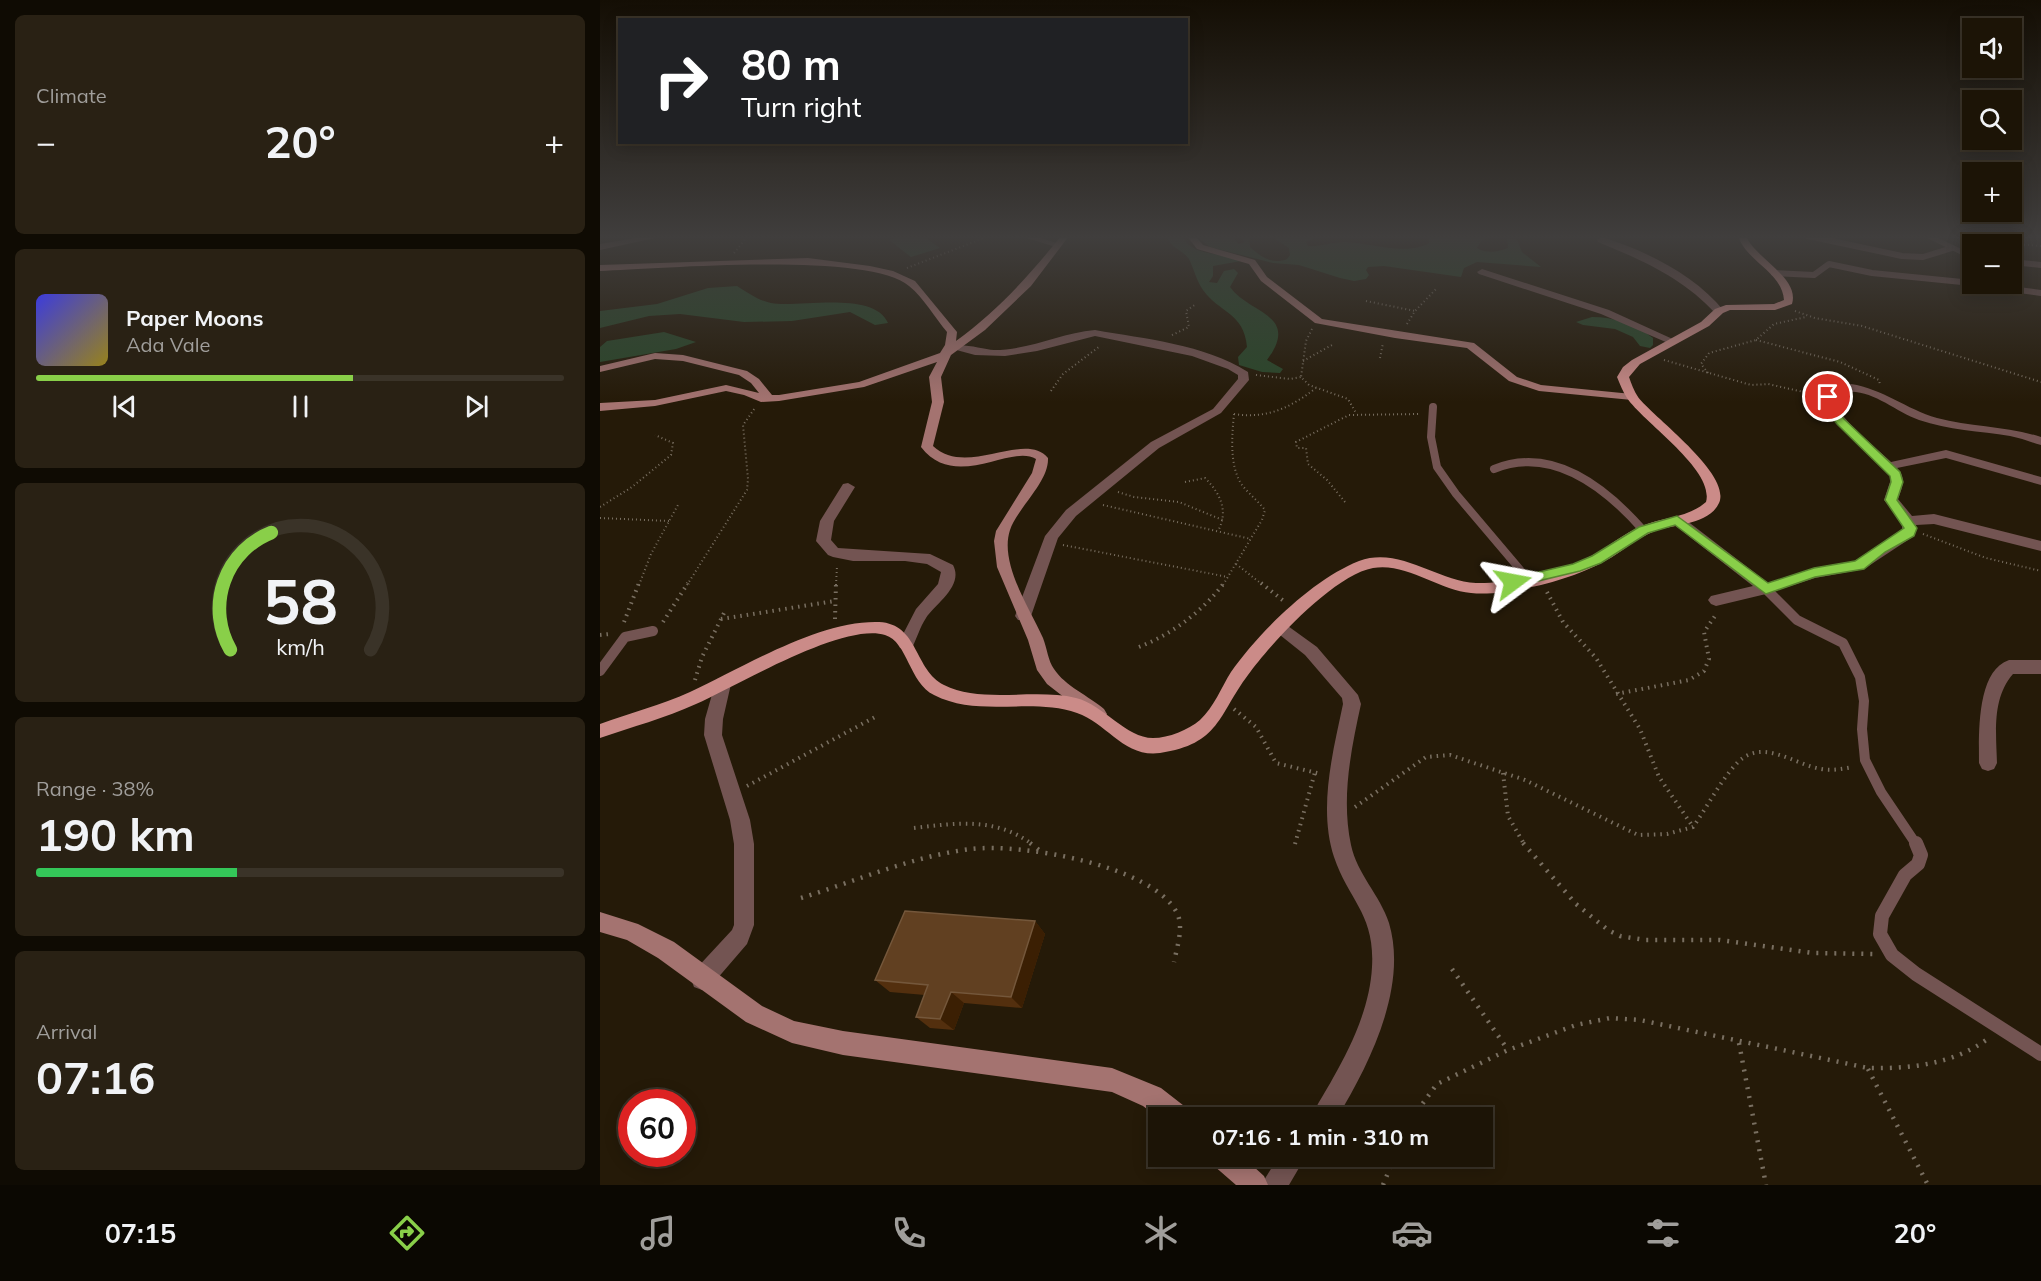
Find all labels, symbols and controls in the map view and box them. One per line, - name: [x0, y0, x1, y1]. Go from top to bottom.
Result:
- map controls: [1962, 18, 2022, 294]
- button: sound: [1962, 18, 2022, 78]
- text: 80 m: [741, 38, 841, 91]
- icon: right: [642, 42, 720, 120]
- text: Climate: [36, 83, 107, 108]
- text: Turn right: [741, 90, 861, 124]
- button: search: [1962, 90, 2022, 150]
- text: 20°: [264, 113, 336, 169]
- text: −: [36, 121, 56, 162]
- text: +: [544, 121, 564, 162]
- button: +: [1962, 162, 2022, 222]
- button: −: [1962, 234, 2022, 294]
- text: Paper Moons: [126, 304, 264, 332]
- text: Ada Vale: [126, 332, 210, 357]
- pin: [1802, 371, 1853, 422]
- icon: arrive: [1811, 380, 1844, 413]
- icon: previous: [108, 390, 141, 423]
- icon: pause: [284, 390, 317, 423]
- icon: next: [460, 390, 493, 423]
- position arrow: [1481, 550, 1545, 614]
- text: 58: [263, 561, 337, 640]
- text: km/h: [276, 633, 324, 660]
- text: Range · 38%: [36, 776, 154, 801]
- text: 190 km: [36, 806, 195, 862]
- text: Arrival: [36, 1019, 97, 1044]
- text: 07:16: [36, 1049, 155, 1105]
- speed limit sign: 60: [618, 1089, 696, 1167]
- text: 07:16 · 1 min · 310 m: [1212, 1123, 1429, 1151]
- icon: directions: [386, 1212, 428, 1254]
- icon: music: [637, 1212, 679, 1254]
- icon: phone: [888, 1212, 930, 1254]
- icon: climate: [1140, 1212, 1182, 1254]
- icon: car: [1391, 1212, 1433, 1254]
- icon: filters: [1642, 1212, 1684, 1254]
- text: 07:15: [105, 1216, 176, 1250]
- text: 20°: [1894, 1216, 1936, 1250]

